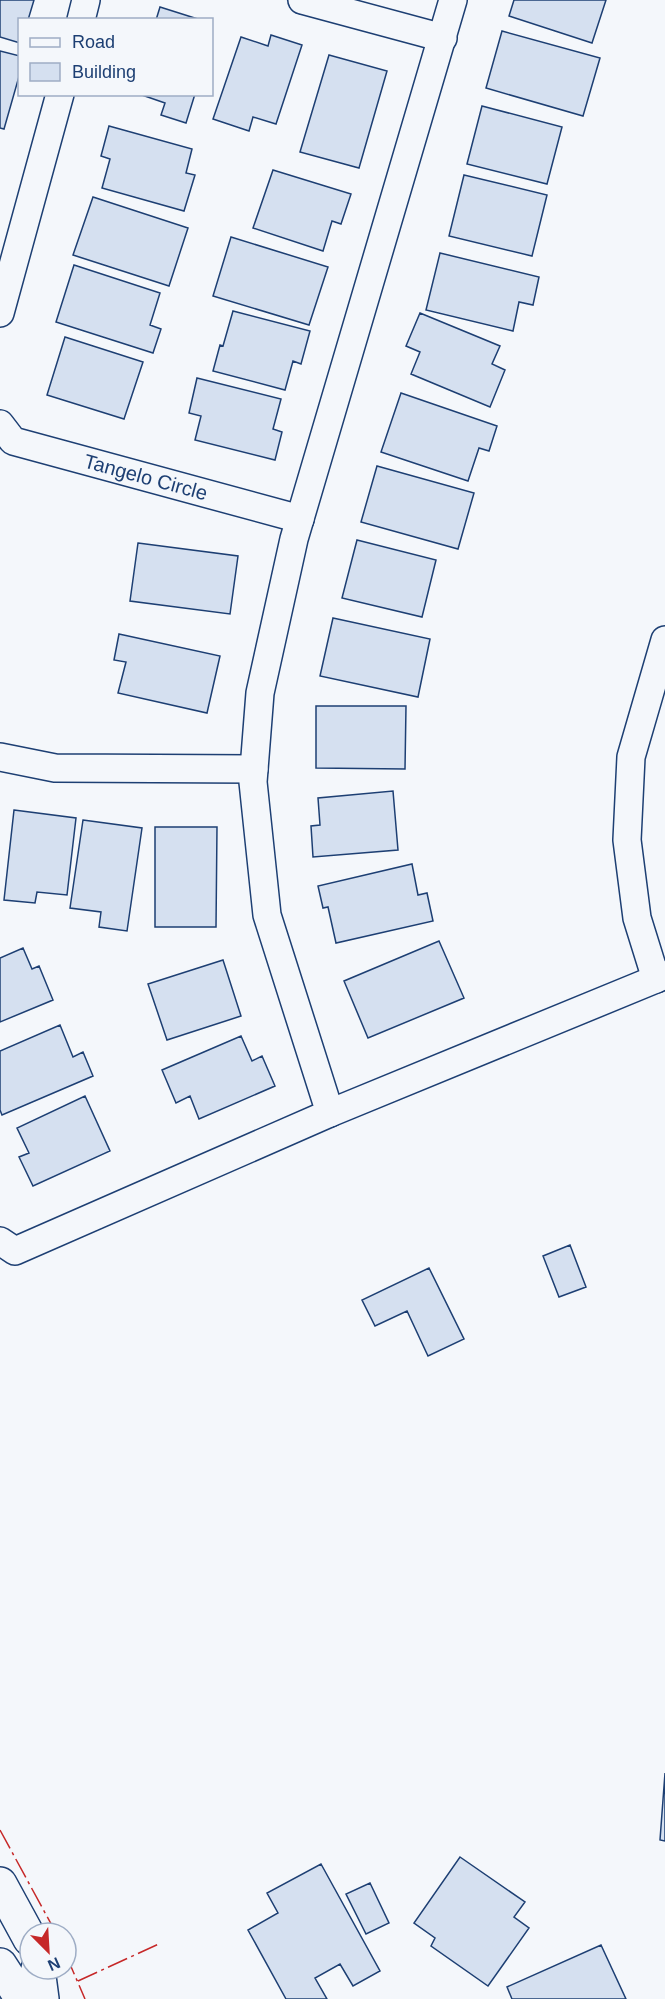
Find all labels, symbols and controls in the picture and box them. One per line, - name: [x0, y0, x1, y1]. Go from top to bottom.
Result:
- legend: [18, 18, 213, 96]
- text: Road: [72, 32, 115, 52]
- text: Building: [72, 62, 136, 82]
- street label: Tangelo Circle: [82, 450, 210, 504]
- north arrow: [18, 1921, 78, 1981]
- text: N: [45, 1954, 63, 1974]

